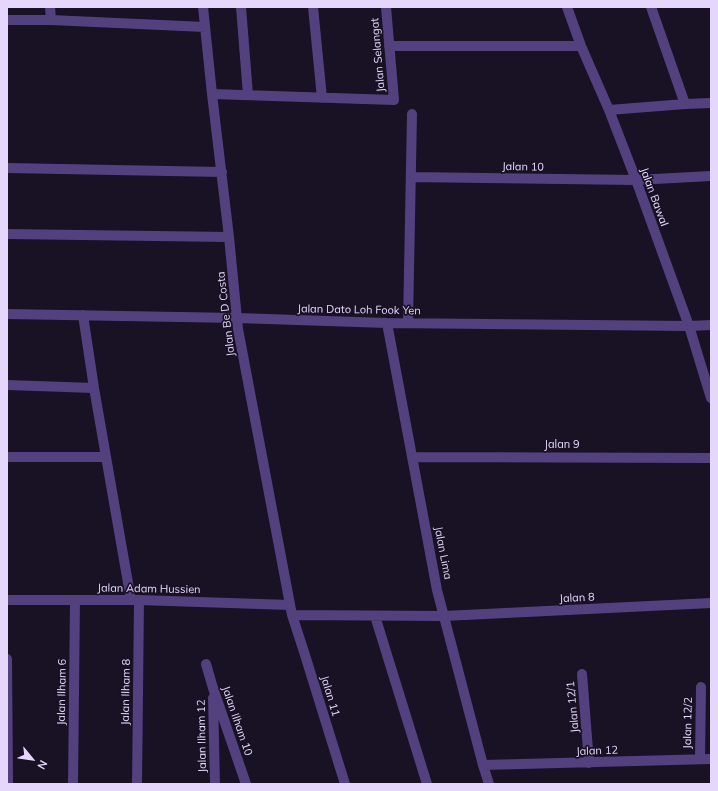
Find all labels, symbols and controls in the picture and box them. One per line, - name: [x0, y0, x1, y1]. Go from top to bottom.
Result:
- street label: Jalan Selangat: [368, 17, 388, 93]
- street label: Jalan 10: [502, 160, 544, 174]
- street label: Jalan Bawal: [637, 166, 671, 228]
- street label: Jalan Be D Costa: [214, 271, 238, 357]
- street label: Jalan Dato Loh Fook Yen: [297, 302, 421, 318]
- street label: Jalan 9: [544, 438, 580, 452]
- street label: Jalan Lima: [431, 525, 455, 581]
- street label: Jalan Adam Hussien: [97, 582, 201, 596]
- street label: Jalan 8: [559, 590, 595, 606]
- street label: Jalan Ilham 6: [55, 659, 69, 725]
- street label: Jalan Ilham 8: [119, 659, 133, 725]
- street label: Jalan 11: [318, 674, 342, 718]
- street label: Jalan 12/1: [564, 681, 582, 733]
- street label: Jalan Ilham 10: [219, 684, 255, 758]
- street label: Jalan 12/2: [681, 697, 695, 749]
- street label: Jalan Ilham 12: [195, 699, 209, 773]
- north arrow: [12, 739, 52, 779]
- street label: Jalan 12: [576, 744, 618, 758]
- text: N: [34, 758, 51, 772]

